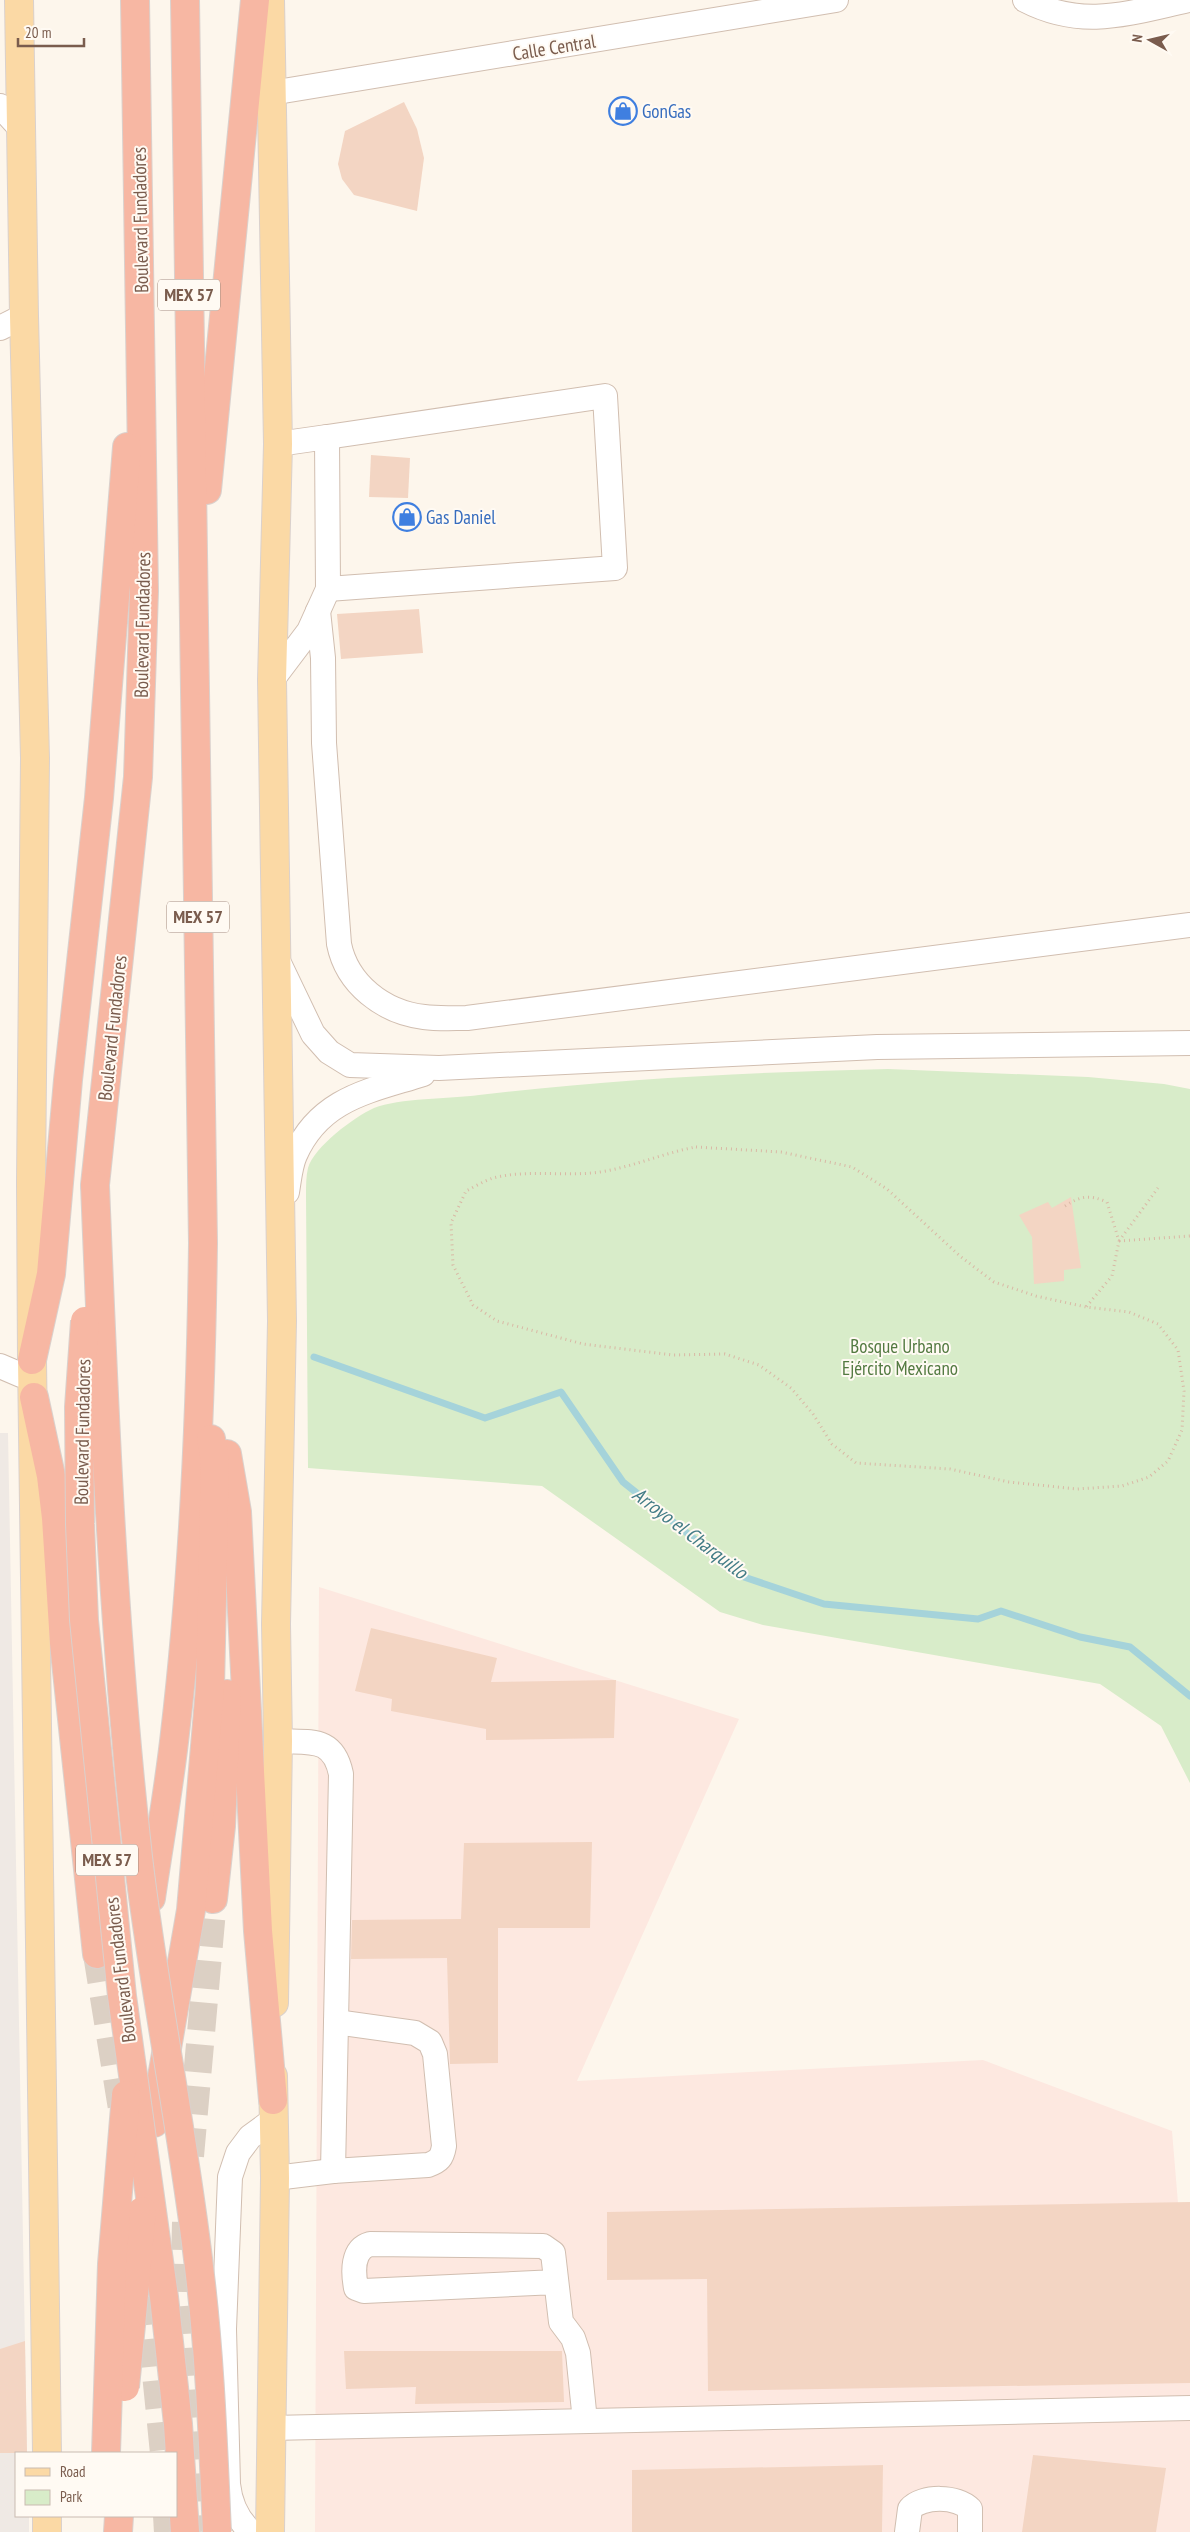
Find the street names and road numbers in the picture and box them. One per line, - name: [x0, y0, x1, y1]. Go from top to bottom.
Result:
- street label: Calle Central: [511, 29, 598, 65]
- street label: Boulevard Fundadores: [127, 147, 153, 293]
- road number: MEX 57: [158, 280, 220, 310]
- street label: Boulevard Fundadores: [129, 552, 155, 698]
- road number: MEX 57: [167, 902, 229, 932]
- street label: Boulevard Fundadores: [92, 954, 132, 1102]
- street label: Boulevard Fundadores: [69, 1359, 95, 1505]
- road number: MEX 57: [76, 1844, 138, 1876]
- street label: Boulevard Fundadores: [99, 1896, 141, 2044]

